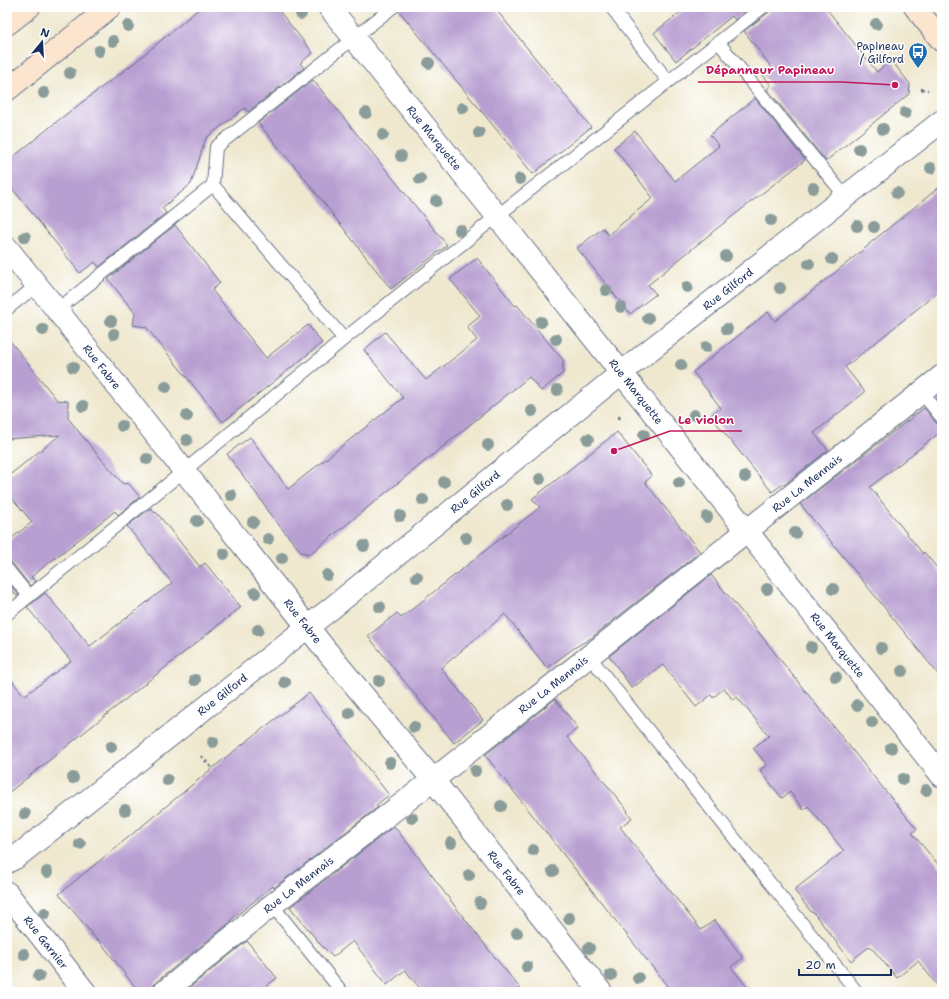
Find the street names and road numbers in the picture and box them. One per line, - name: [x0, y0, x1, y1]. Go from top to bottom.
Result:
- street label: Rue Marquette: [403, 103, 465, 174]
- street label: Rue Gilford: [700, 265, 756, 314]
- street label: Rue Fabre: [79, 342, 124, 393]
- street label: Rue Marquette: [605, 356, 666, 428]
- street label: Rue La Mennais: [769, 451, 845, 516]
- street label: Rue Gilford: [447, 467, 503, 517]
- street label: Rue Fabre: [280, 596, 325, 647]
- street label: Rue Marquette: [807, 610, 868, 681]
- street label: Rue La Mennais: [515, 653, 592, 717]
- street label: Rue Gilford: [194, 670, 251, 719]
- street label: Rue Fabre: [484, 848, 529, 899]
- street label: Rue La Mennais: [260, 853, 337, 917]
- street label: Rue Garnier: [20, 913, 71, 973]

